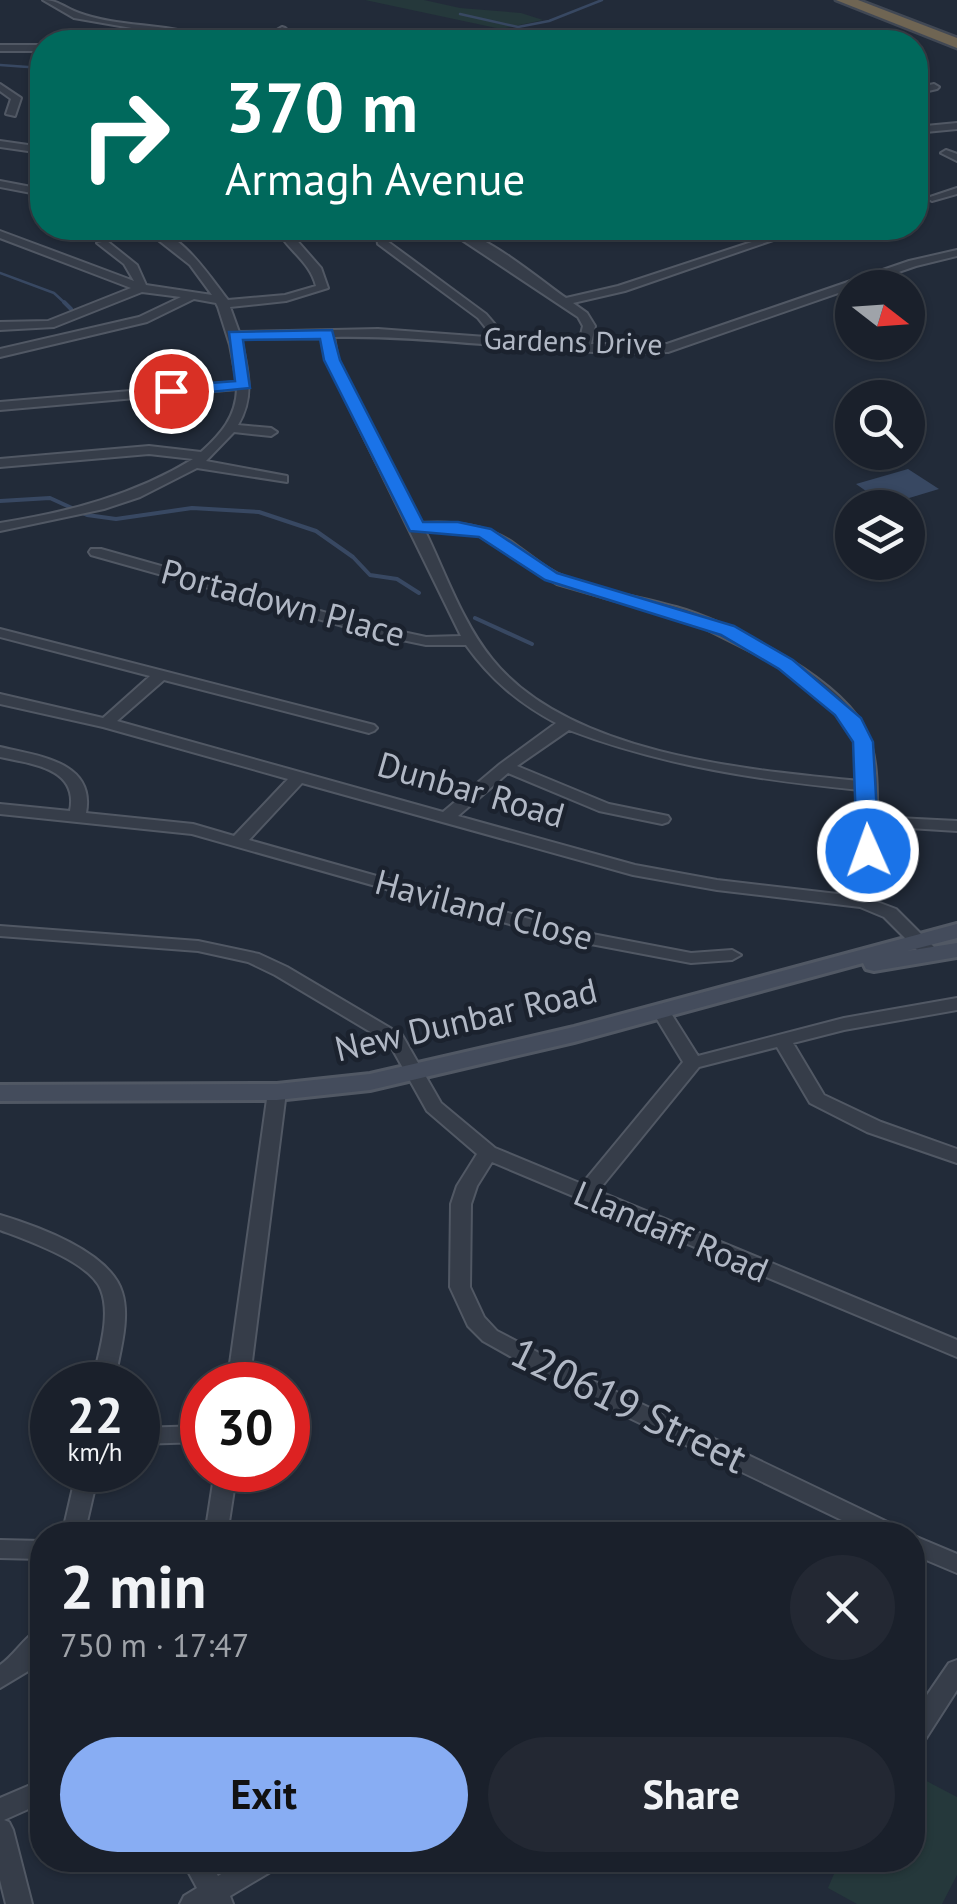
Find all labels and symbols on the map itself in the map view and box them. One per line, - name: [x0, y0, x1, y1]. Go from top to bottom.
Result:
- north arrow: [835, 270, 925, 360]
- street label: Gardens Drive: [483, 318, 663, 363]
- pin: [129, 349, 214, 434]
- street label: Portadown Place: [156, 547, 410, 657]
- street label: Dunbar Road: [372, 740, 570, 838]
- position arrow: [816, 799, 920, 903]
- street label: Haviland Close: [370, 858, 598, 960]
- street label: New Dunbar Road: [330, 967, 601, 1072]
- street label: Llandaff Road: [567, 1170, 776, 1293]
- street label: 120619 Street: [502, 1324, 756, 1485]
- speed limit sign: 30: [180, 1362, 310, 1492]

